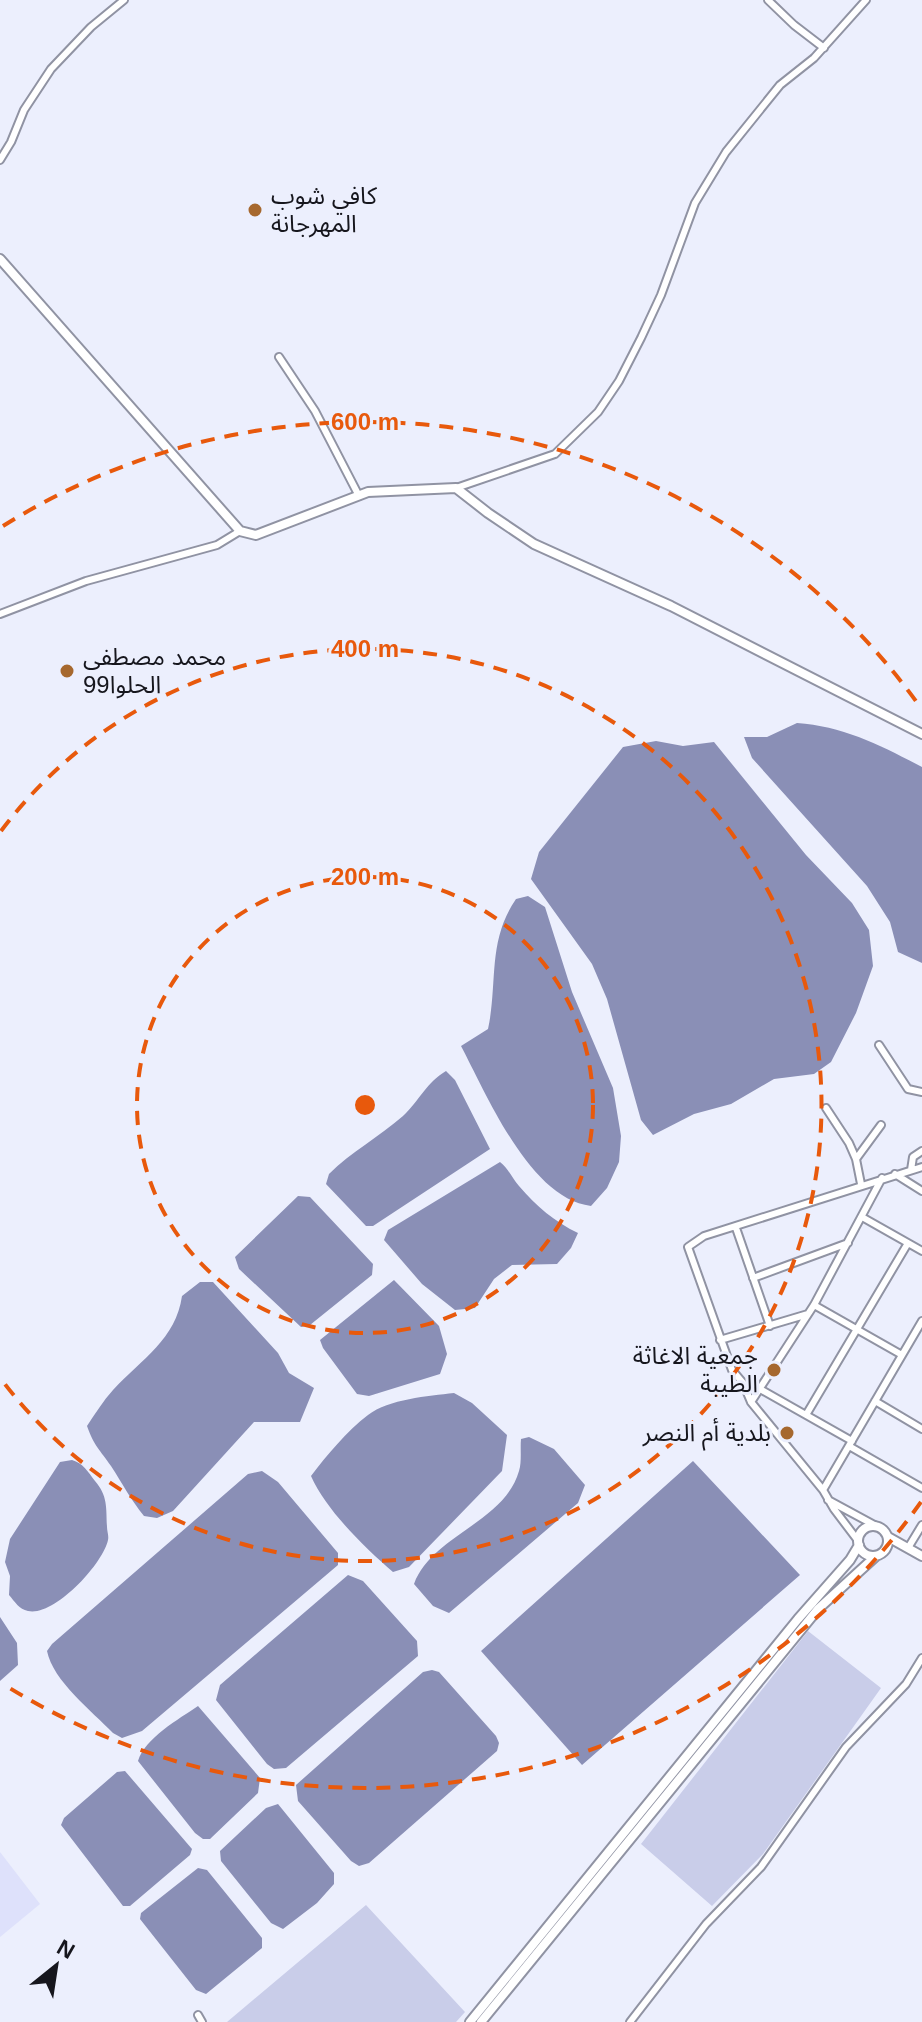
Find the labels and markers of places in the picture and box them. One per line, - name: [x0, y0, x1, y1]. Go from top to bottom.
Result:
- place label: كافي شوب المهرجانة: [271, 182, 378, 238]
- marker: كافي شوب المهرجانة: [246, 201, 264, 219]
- place label: محمد مصطفى الحلوا99: [83, 643, 226, 699]
- marker: محمد مصطفى الحلوا99: [58, 662, 76, 680]
- centre of rings: [351, 1091, 379, 1119]
- place label: جمعية الاغاثة الطيبة: [633, 1342, 758, 1397]
- marker: جمعية الاغاثة الطيبة: [765, 1361, 783, 1379]
- place label: بلدية أم النصر: [642, 1417, 771, 1451]
- marker: بلدية أم النصر: [778, 1424, 796, 1442]

